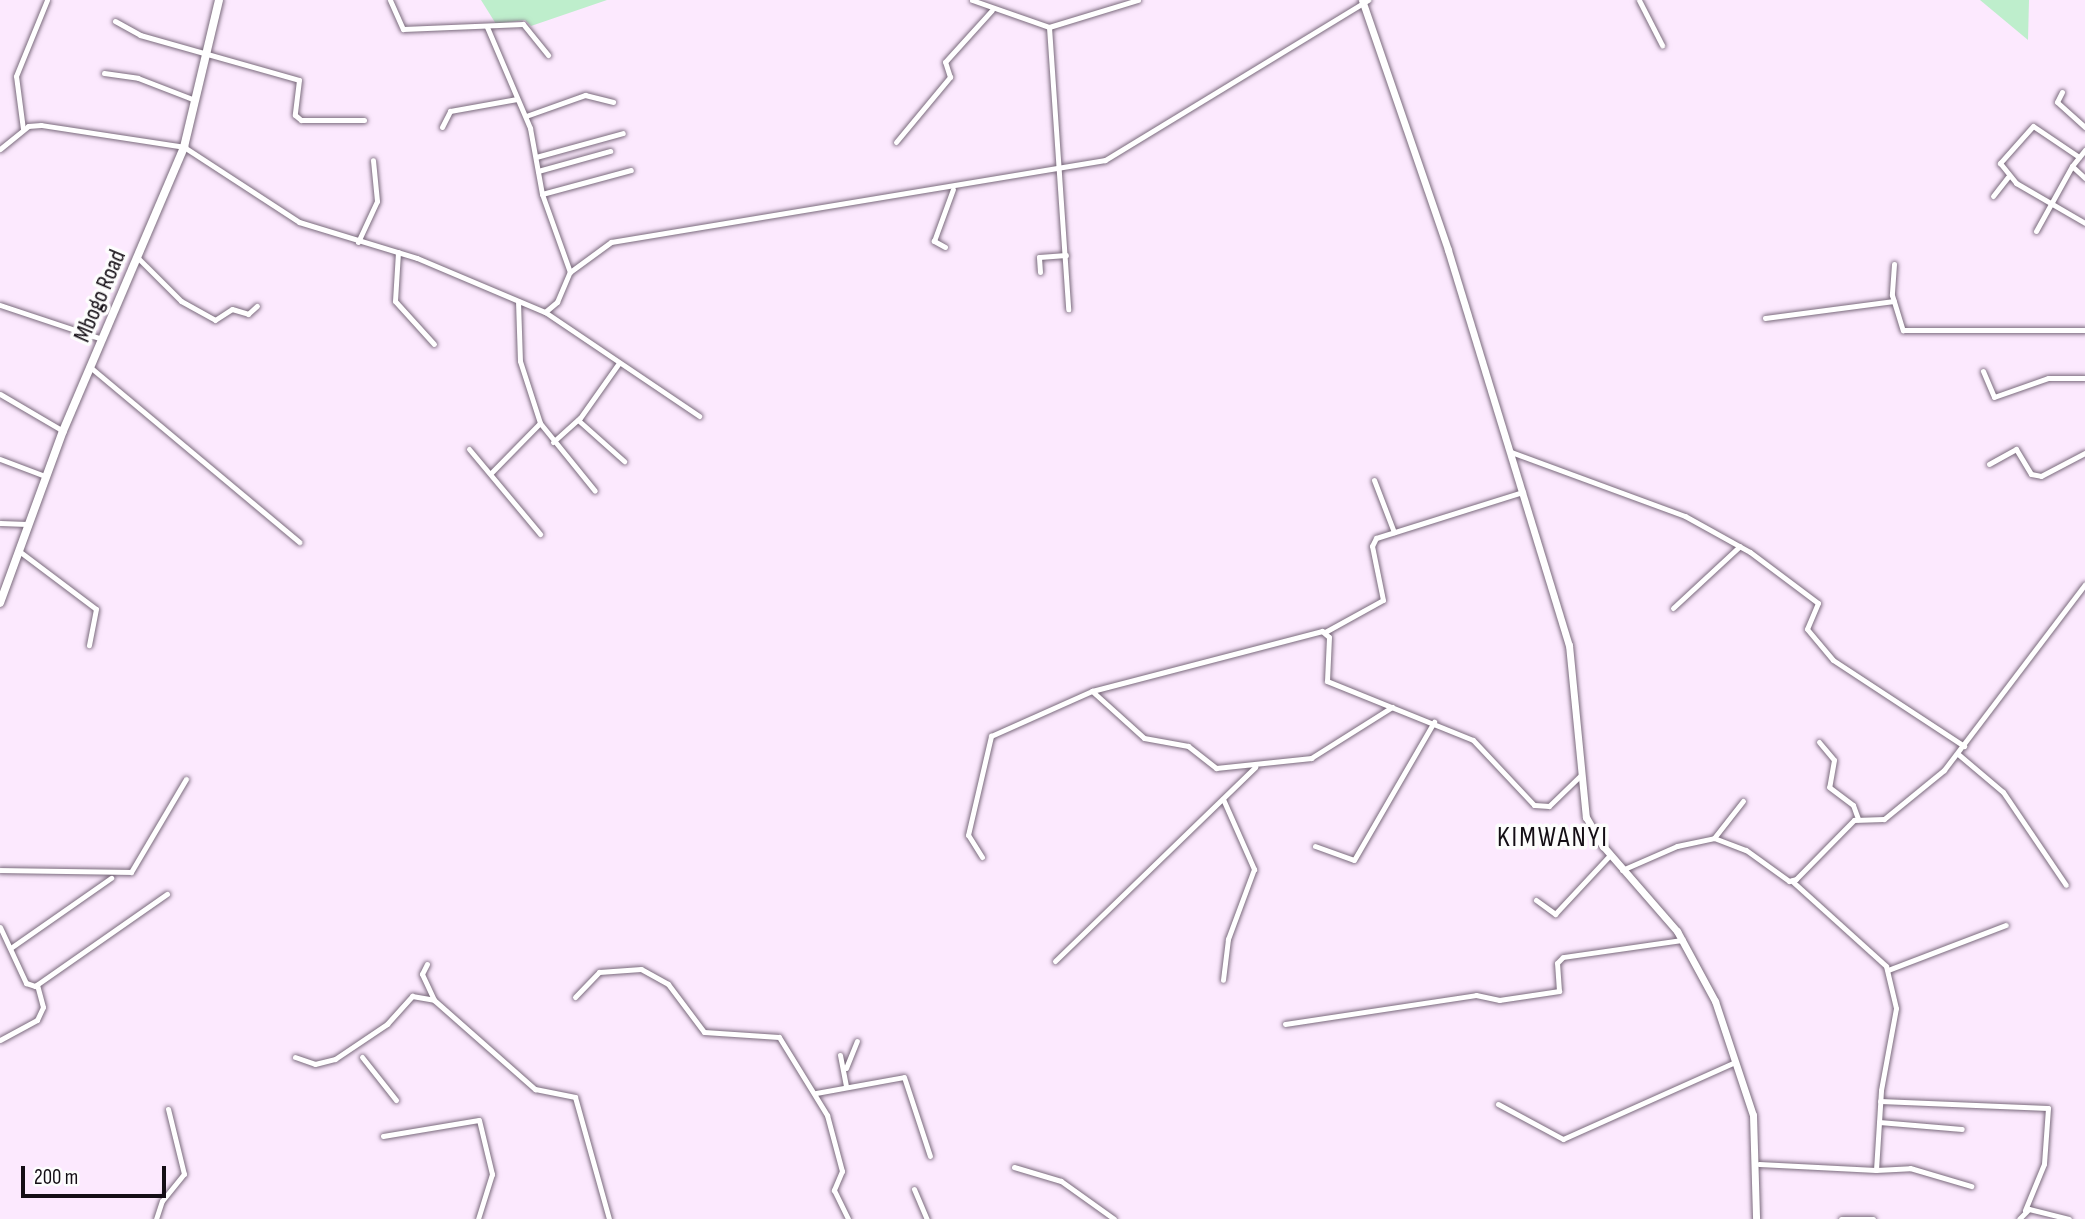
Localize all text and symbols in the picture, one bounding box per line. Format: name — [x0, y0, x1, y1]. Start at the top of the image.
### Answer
street label: Mbogo Road — [68, 246, 132, 346]
district label: KIMWANYI — [1498, 821, 1608, 855]
scale bar — [24, 1152, 170, 1196]
text: 200 m — [34, 1165, 78, 1190]

